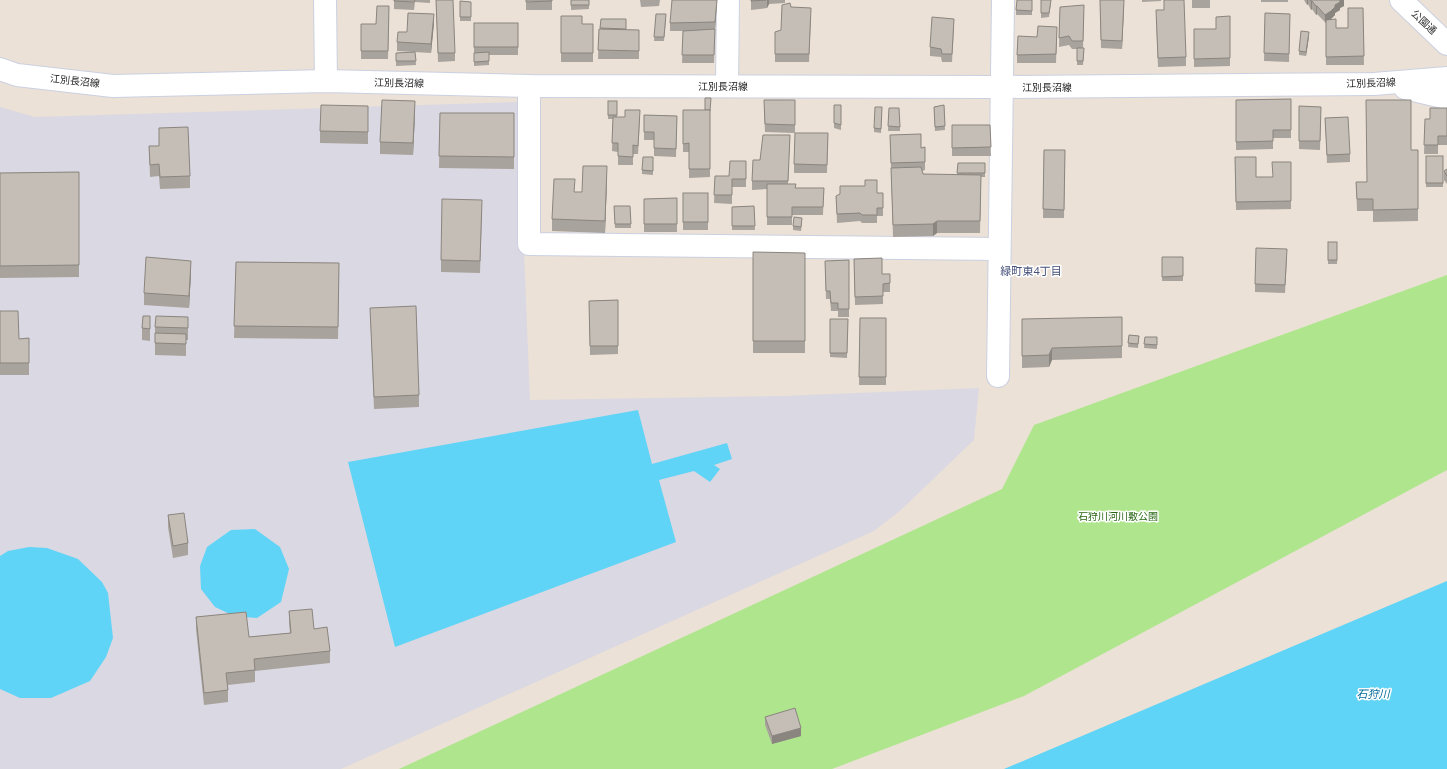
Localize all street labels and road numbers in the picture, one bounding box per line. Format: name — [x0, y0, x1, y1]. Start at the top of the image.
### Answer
street label: 公園通 — [1409, 7, 1439, 37]
street label: 江別長沼線 — [49, 72, 101, 90]
street label: 江別長沼線 — [374, 76, 424, 90]
street label: 江別長沼線 — [1346, 76, 1396, 90]
street label: 江別長沼線 — [698, 80, 748, 93]
street label: 江別長沼線 — [1022, 81, 1072, 94]

